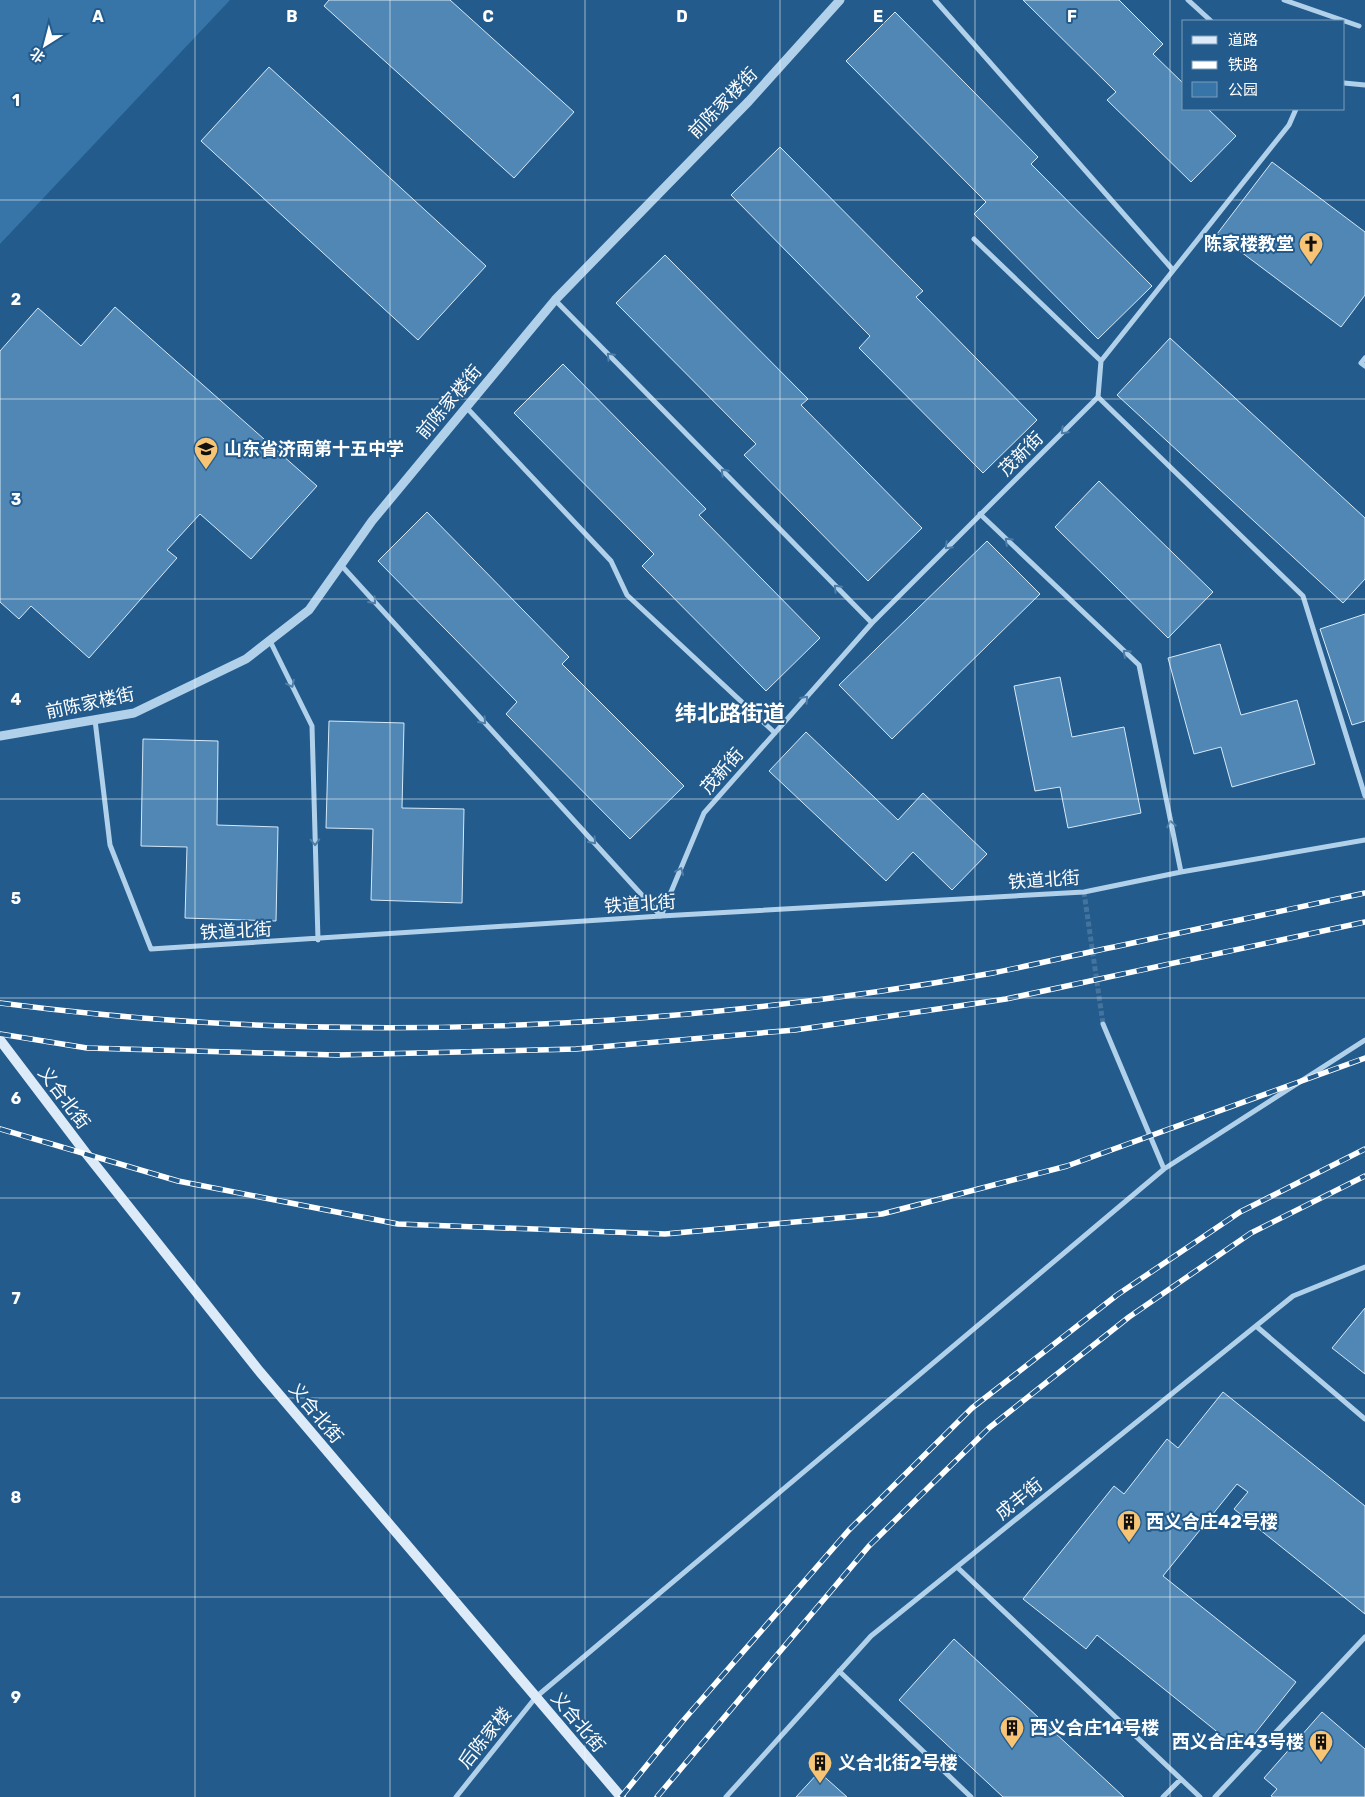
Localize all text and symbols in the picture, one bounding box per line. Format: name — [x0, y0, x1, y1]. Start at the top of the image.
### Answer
text: A — [92, 7, 104, 26]
text: B — [286, 7, 298, 26]
text: C — [482, 7, 494, 26]
text: D — [676, 7, 688, 26]
text: E — [873, 7, 883, 26]
text: F — [1067, 7, 1077, 26]
north arrow — [20, 20, 70, 70]
legend — [1182, 20, 1345, 110]
text: 道路 — [1228, 31, 1258, 49]
text: 北 — [27, 44, 48, 66]
text: 铁路 — [1228, 56, 1258, 74]
street label: 前陈家楼街 — [684, 63, 762, 143]
text: 公园 — [1228, 81, 1258, 99]
text: 1 — [12, 91, 20, 110]
church icon: 陈家楼教堂 — [1298, 231, 1324, 265]
place label: 陈家楼教堂 — [1204, 233, 1294, 255]
text: 2 — [11, 290, 21, 309]
one-way arrow — [607, 353, 616, 362]
street label: 前陈家楼街 — [412, 360, 486, 444]
one-way arrow — [1060, 425, 1069, 434]
street label: 茂新街 — [994, 427, 1048, 481]
school or university icon: 山东省济南第十五中学 — [193, 436, 219, 470]
place label: 山东省济南第十五中学 — [224, 438, 404, 460]
one-way arrow — [721, 469, 730, 478]
text: 3 — [11, 490, 21, 509]
one-way arrow — [1005, 538, 1014, 547]
one-way arrow — [945, 540, 954, 549]
one-way arrow — [834, 585, 843, 594]
one-way arrow — [368, 595, 377, 604]
one-way arrow — [1123, 650, 1132, 659]
one-way arrow — [285, 679, 296, 688]
street label: 前陈家楼街 — [44, 683, 136, 723]
text: 4 — [11, 690, 22, 709]
one-way arrow — [799, 695, 808, 704]
district label: 纬北路街道 — [675, 700, 785, 727]
one-way arrow — [477, 715, 486, 724]
street label: 茂新街 — [696, 743, 748, 799]
one-way arrow — [1166, 819, 1177, 828]
one-way arrow — [587, 835, 596, 844]
one-way arrow — [310, 838, 321, 846]
one-way arrow — [674, 867, 684, 876]
street label: 铁道北街 — [1007, 867, 1081, 893]
text: 5 — [11, 889, 21, 908]
street label: 铁道北街 — [603, 891, 677, 917]
street label: 铁道北街 — [199, 918, 273, 944]
street label: 义合北街 — [34, 1063, 94, 1133]
text: 6 — [11, 1089, 21, 1108]
text: 7 — [11, 1289, 21, 1308]
street label: 义合北街 — [284, 1378, 348, 1448]
street label: 成丰街 — [991, 1473, 1047, 1525]
text: 8 — [11, 1488, 22, 1507]
building icon: 西义合庄42号楼 — [1116, 1509, 1142, 1543]
place label: 西义合庄42号楼 — [1146, 1511, 1278, 1533]
street label: 义合北街 — [546, 1687, 610, 1757]
text: 9 — [11, 1688, 21, 1707]
street label: 后陈家楼 — [454, 1703, 516, 1773]
building icon: 西义合庄14号楼 — [999, 1715, 1025, 1749]
place label: 西义合庄14号楼 — [1030, 1717, 1159, 1739]
building icon: 西义合庄43号楼 — [1308, 1729, 1334, 1763]
place label: 西义合庄43号楼 — [1172, 1731, 1304, 1753]
building icon: 义合北街2号楼 — [807, 1750, 833, 1784]
place label: 义合北街2号楼 — [838, 1752, 958, 1774]

